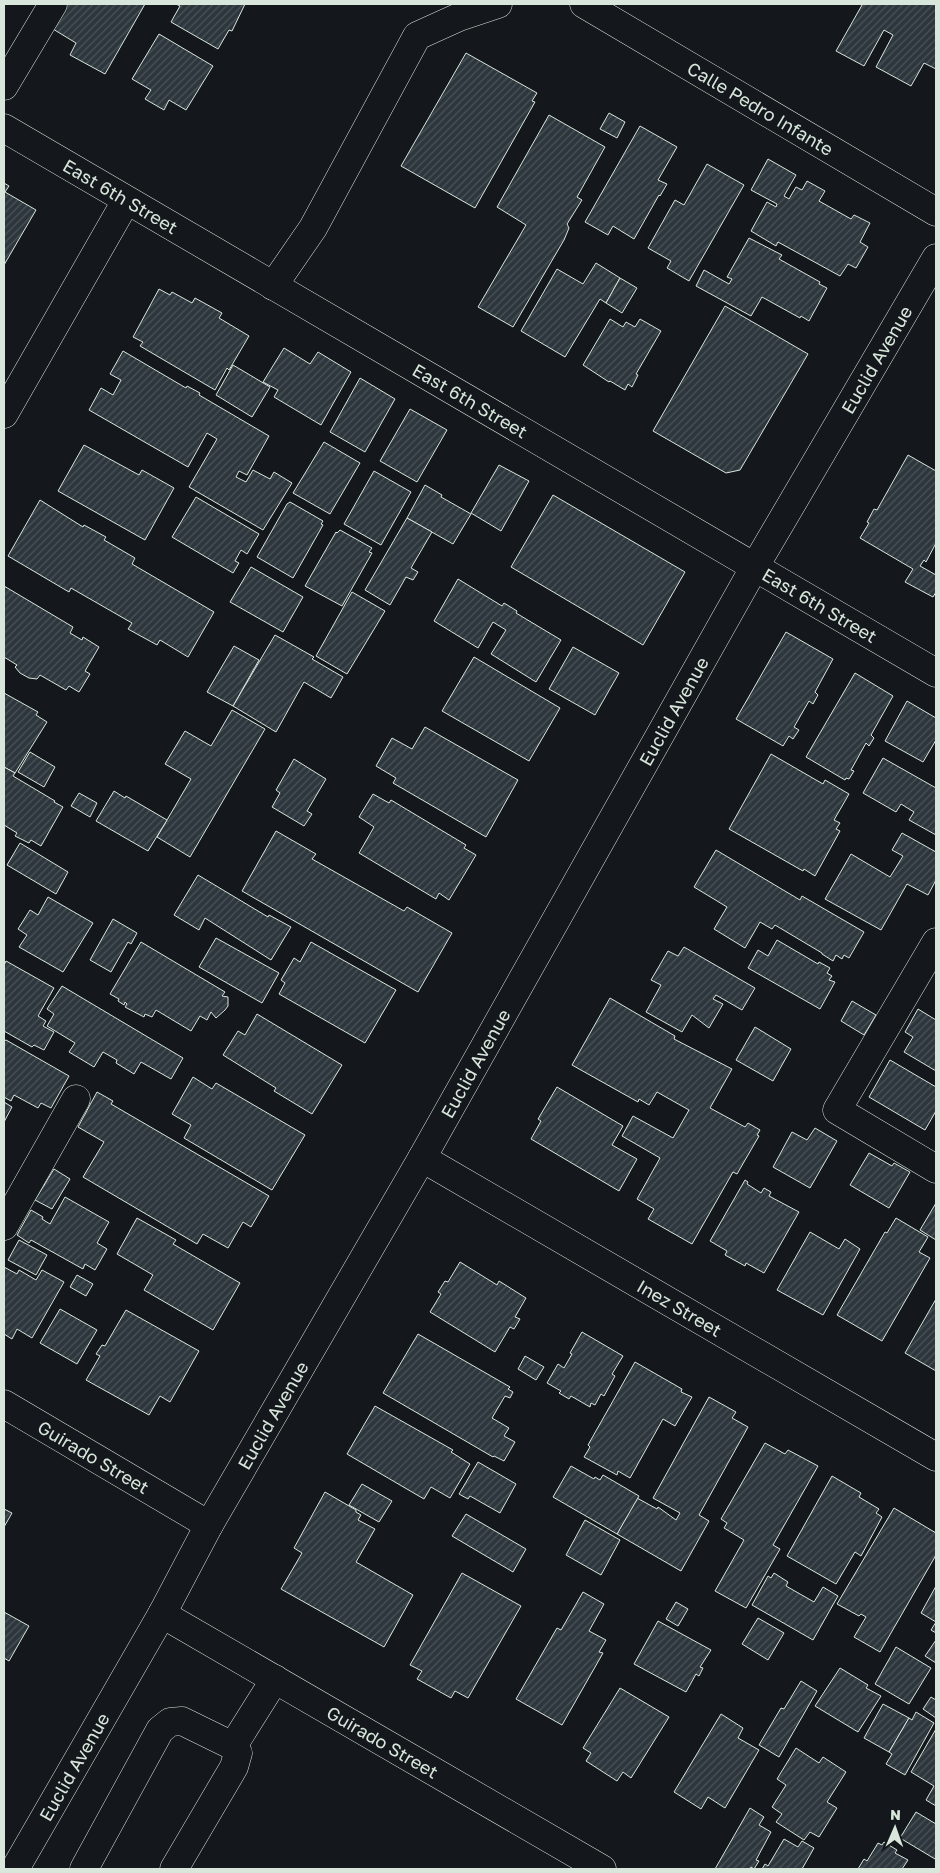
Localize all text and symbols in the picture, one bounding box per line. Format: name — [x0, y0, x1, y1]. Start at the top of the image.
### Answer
street label: Calle Pedro Infante — [684, 57, 837, 160]
street label: East 6th Street — [59, 154, 182, 238]
street label: Euclid Avenue — [836, 302, 917, 418]
street label: East 6th Street — [409, 358, 531, 443]
street label: East 6th Street — [758, 563, 881, 647]
street label: Euclid Avenue — [634, 653, 713, 770]
street label: Euclid Avenue — [436, 1005, 515, 1122]
street label: Inez Street — [633, 1275, 726, 1341]
street label: Euclid Avenue — [233, 1357, 313, 1473]
street label: Guirado Street — [34, 1416, 153, 1498]
street label: Guirado Street — [323, 1701, 442, 1783]
street label: Euclid Avenue — [34, 1709, 114, 1825]
north arrow — [870, 1803, 920, 1853]
text: N — [890, 1806, 901, 1823]

